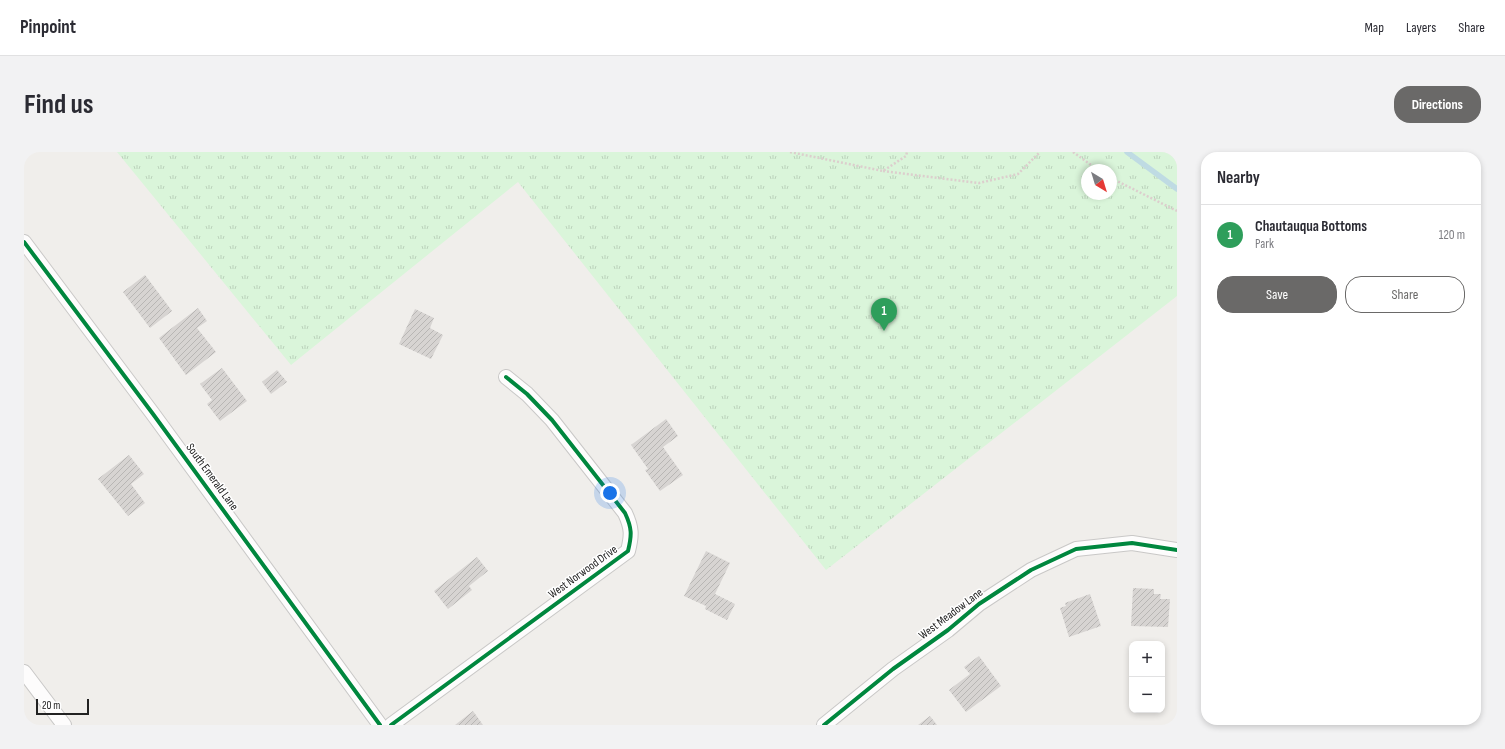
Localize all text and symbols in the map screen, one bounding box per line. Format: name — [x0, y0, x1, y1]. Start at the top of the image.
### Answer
text: Pinpoint — [20, 16, 76, 39]
text: Map — [1364, 19, 1384, 36]
text: Layers — [1406, 19, 1436, 36]
text: Share — [1458, 19, 1485, 36]
button: Directions — [1394, 86, 1481, 123]
text: Find us — [24, 88, 93, 121]
north arrow — [1081, 164, 1117, 200]
text: Nearby — [1217, 168, 1260, 188]
text: Chautauqua Bottoms — [1255, 217, 1367, 236]
text: 1 — [1227, 227, 1233, 243]
text: 120 m — [1439, 227, 1465, 243]
text: Park — [1255, 236, 1274, 252]
button: Save — [1217, 276, 1337, 313]
button: Share — [1345, 276, 1465, 313]
pin: 1 — [871, 298, 897, 331]
street label: South Emerald Lane — [183, 440, 241, 514]
your location — [600, 483, 620, 503]
street label: West Norwood Drive — [546, 542, 621, 602]
street label: West Meadow Lane — [916, 585, 986, 643]
map controls — [1129, 641, 1165, 713]
button: + — [1129, 641, 1165, 677]
button: − — [1129, 677, 1165, 713]
scale bar — [36, 697, 89, 716]
text: 20 m — [42, 699, 60, 712]

